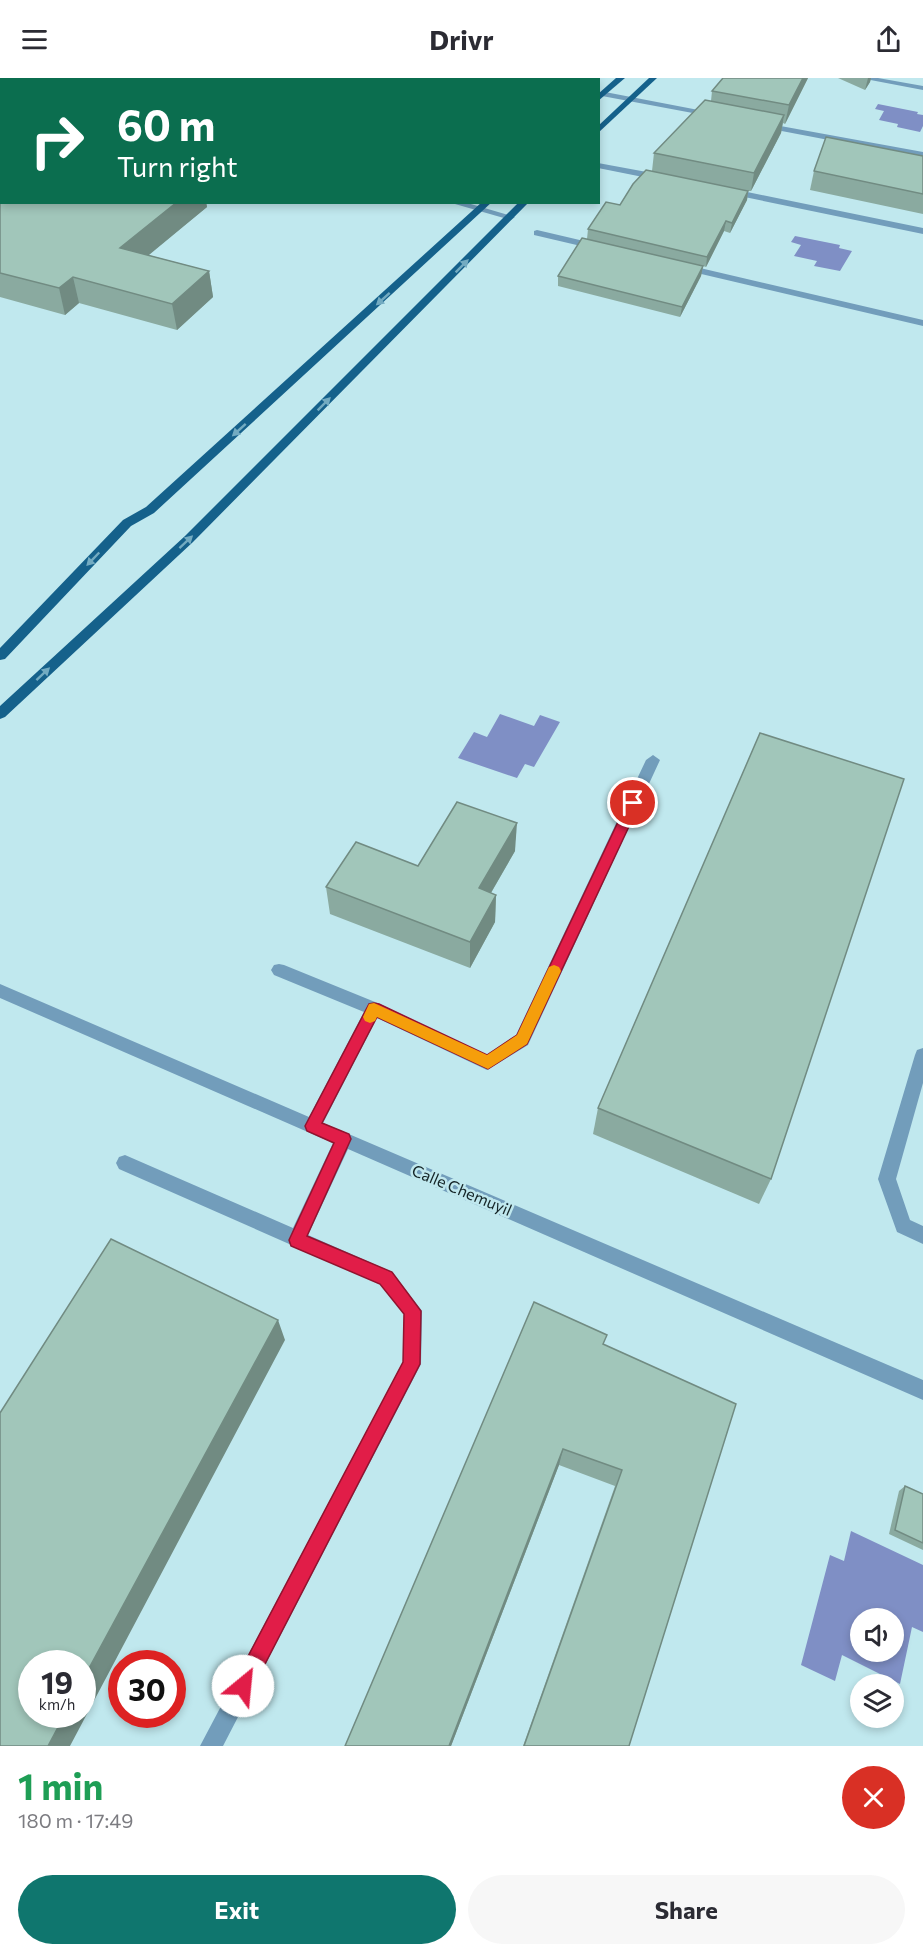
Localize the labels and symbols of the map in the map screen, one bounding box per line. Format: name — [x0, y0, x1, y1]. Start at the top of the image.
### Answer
one-way arrow — [454, 259, 469, 273]
one-way arrow — [376, 291, 390, 305]
one-way arrow — [316, 397, 330, 411]
one-way arrow — [231, 423, 246, 437]
one-way arrow — [178, 536, 193, 549]
one-way arrow — [87, 551, 101, 565]
one-way arrow — [35, 668, 50, 681]
pin — [607, 777, 658, 828]
street label: Calle Chemuyil — [409, 1160, 515, 1219]
speed limit sign: 30 — [108, 1650, 186, 1728]
position arrow — [211, 1654, 275, 1718]

